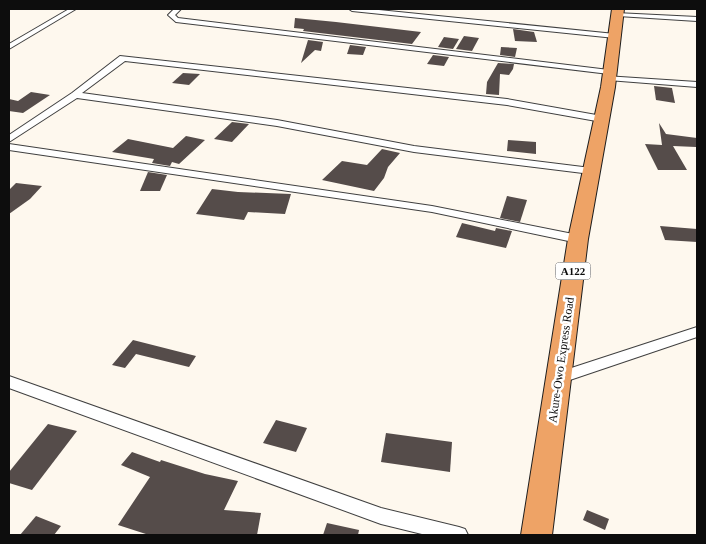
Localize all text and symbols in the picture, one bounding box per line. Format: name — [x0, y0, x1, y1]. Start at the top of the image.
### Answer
road number: A122 — [556, 262, 590, 280]
street label: Akure-Owo Express Road — [545, 296, 577, 424]

